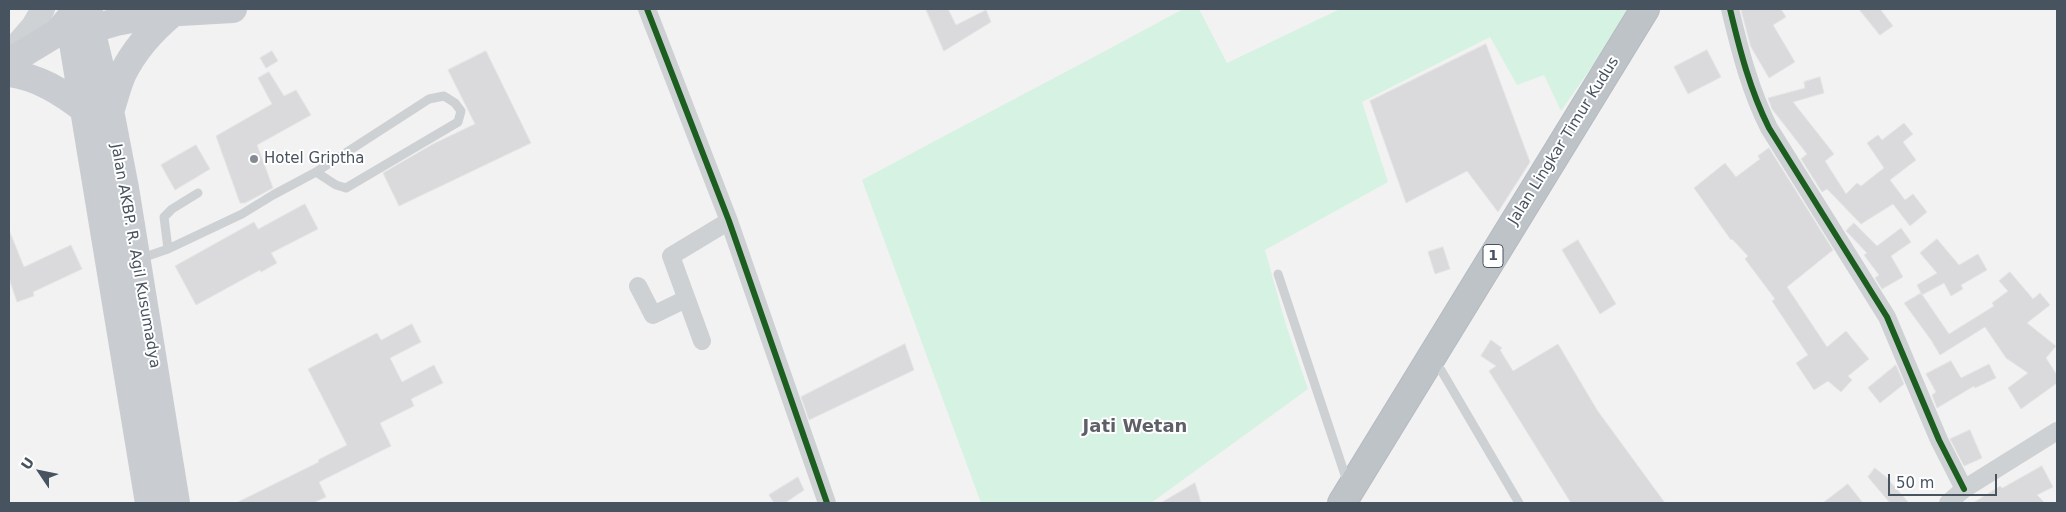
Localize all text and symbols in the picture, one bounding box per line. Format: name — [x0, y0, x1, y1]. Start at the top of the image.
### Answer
street label: Jalan Lingkar Timur Kudus — [1505, 54, 1623, 228]
street label: Jalan AKBP. R. Agil Kusumadya — [106, 142, 164, 370]
place label: Hotel Griptha — [264, 150, 365, 168]
marker: Hotel Griptha — [248, 153, 260, 165]
road number: 1 — [1483, 245, 1503, 268]
district label: Jati Wetan — [1083, 416, 1187, 438]
north arrow — [15, 447, 65, 497]
text: U — [18, 454, 37, 473]
scale bar — [1891, 464, 2000, 496]
text: 50 m — [1896, 474, 1934, 492]

